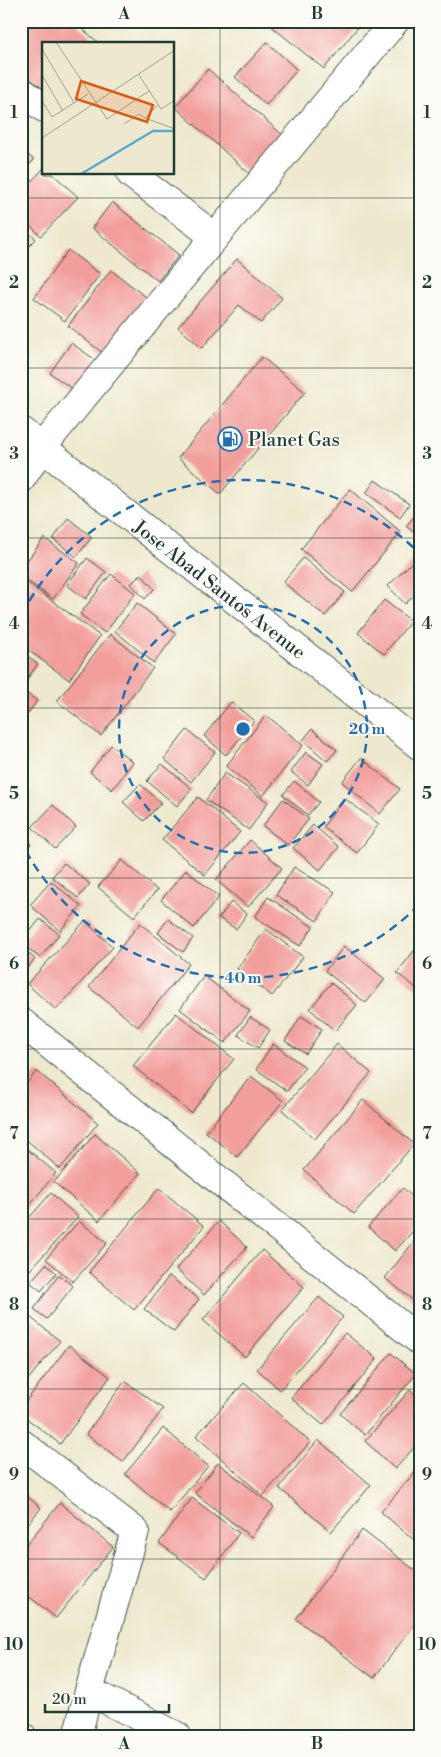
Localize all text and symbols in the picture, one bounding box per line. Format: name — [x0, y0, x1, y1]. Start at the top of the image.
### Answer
text: A — [117, 4, 130, 24]
text: B — [311, 4, 323, 24]
inset map — [42, 42, 175, 175]
text: 1 — [10, 103, 18, 123]
text: 1 — [423, 103, 431, 123]
text: 2 — [9, 273, 19, 293]
text: 2 — [422, 273, 432, 293]
fuel station icon: Planet Gas — [217, 426, 243, 452]
place label: Planet Gas — [248, 428, 340, 452]
text: 3 — [9, 444, 19, 464]
text: 3 — [422, 444, 432, 464]
street label: Jose Abad Santos Avenue — [128, 514, 310, 665]
text: 4 — [9, 614, 20, 634]
text: 4 — [422, 614, 433, 634]
centre of rings — [234, 720, 252, 738]
text: 20 m — [349, 720, 386, 739]
text: 5 — [9, 784, 19, 804]
text: 5 — [422, 784, 432, 804]
text: 6 — [9, 954, 19, 974]
text: 6 — [422, 954, 432, 974]
text: 40 m — [224, 969, 262, 988]
text: 7 — [9, 1124, 19, 1144]
text: 7 — [422, 1124, 432, 1144]
text: 8 — [9, 1295, 19, 1315]
text: 8 — [422, 1295, 432, 1315]
text: 9 — [9, 1465, 19, 1485]
text: 9 — [422, 1465, 432, 1485]
text: 10 — [5, 1635, 23, 1655]
text: 10 — [418, 1635, 436, 1655]
scale bar — [45, 1682, 169, 1714]
text: 20 m — [52, 1690, 87, 1709]
text: A — [117, 1734, 130, 1754]
text: B — [311, 1734, 323, 1754]

